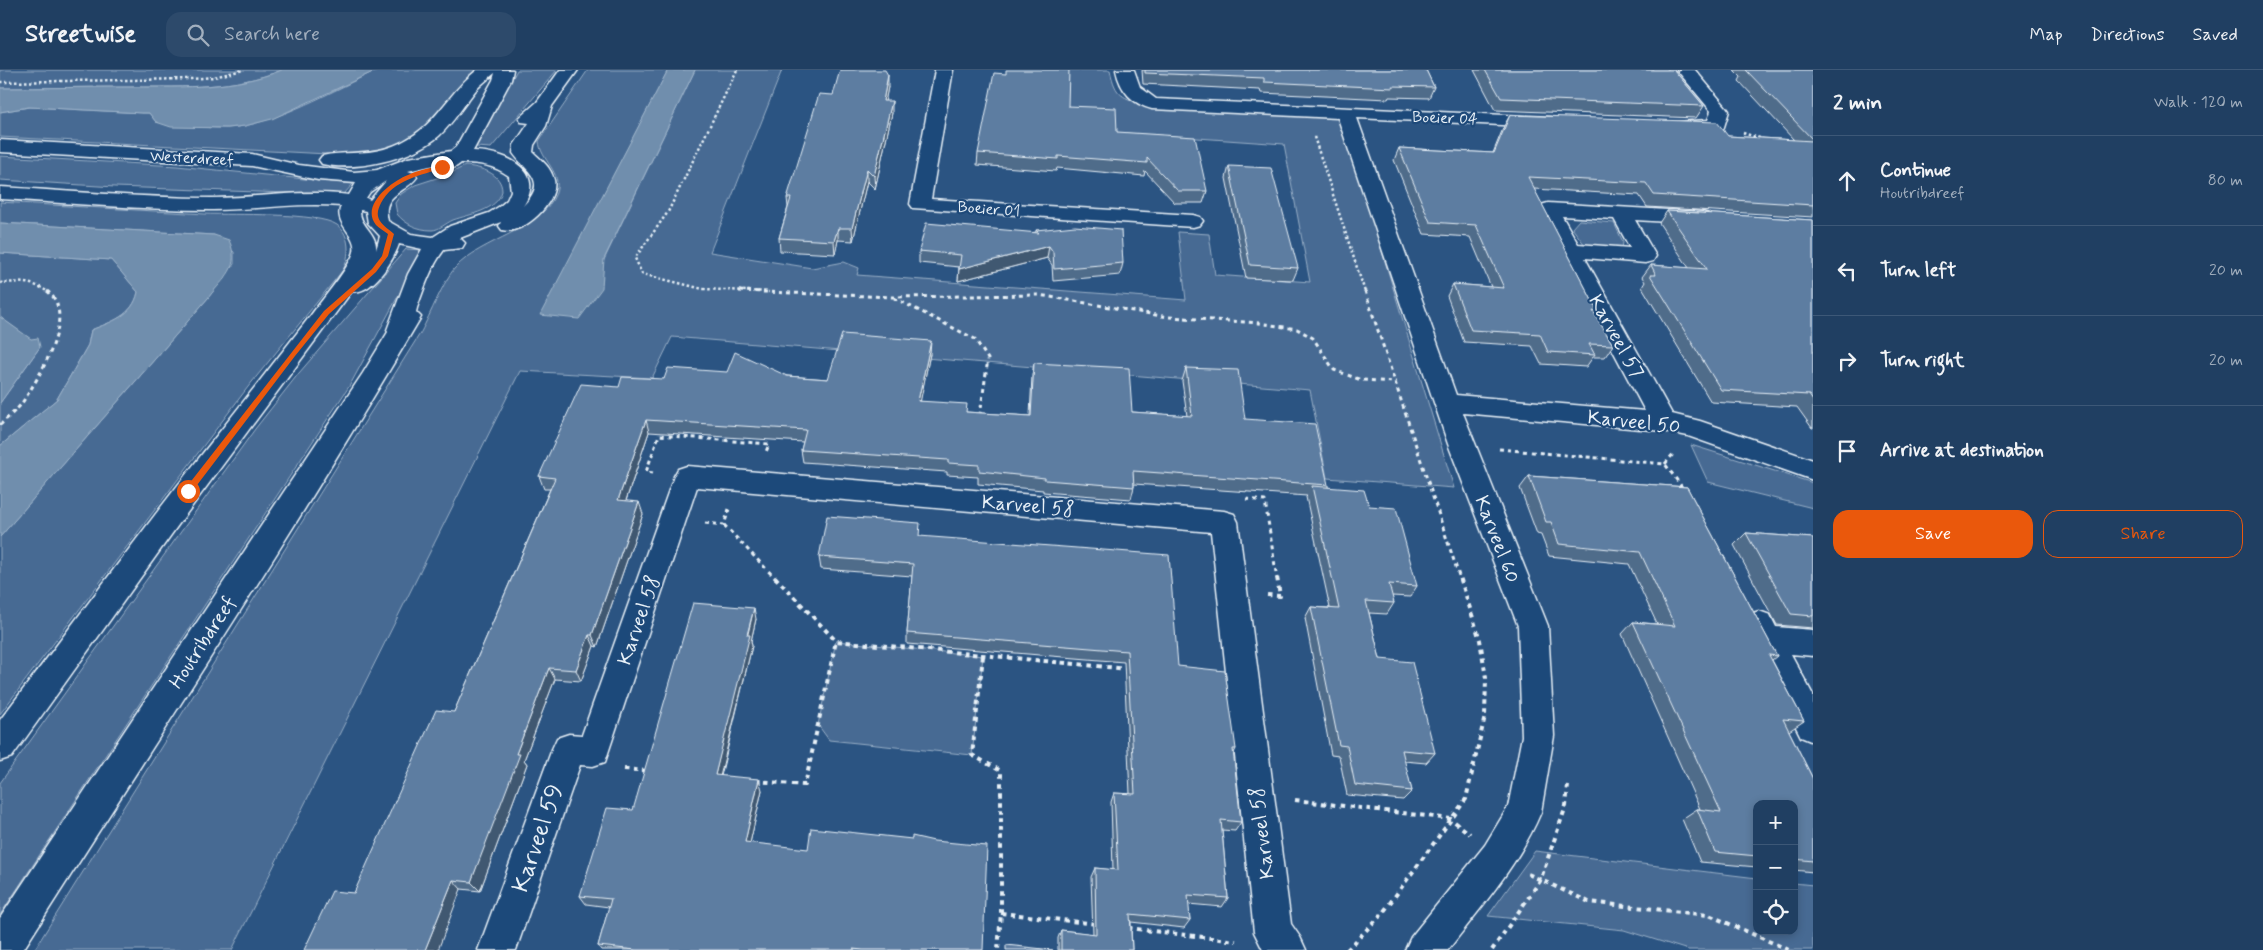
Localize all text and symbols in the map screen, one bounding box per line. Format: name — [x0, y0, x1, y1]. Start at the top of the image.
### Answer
search box — [166, 12, 516, 57]
text: Streetwise — [25, 19, 136, 50]
icon: search — [184, 21, 212, 49]
text: Search here — [224, 22, 320, 47]
text: Map — [2030, 23, 2063, 47]
text: Directions — [2091, 23, 2165, 47]
text: Saved — [2193, 23, 2238, 47]
text: 2 min — [1833, 89, 1882, 117]
text: Walk · 120 m — [2154, 92, 2243, 113]
street label: Boeier 04 — [1412, 107, 1478, 130]
street label: Westerdreef — [149, 146, 235, 171]
route end — [431, 156, 454, 179]
text: Continue — [1880, 158, 1951, 183]
icon: ahead — [1833, 167, 1861, 195]
text: 80 m — [2208, 170, 2243, 191]
text: Houtribdreef — [1880, 183, 1964, 204]
street label: Boeier 01 — [957, 197, 1021, 222]
icon: left — [1833, 257, 1861, 285]
text: Turn left — [1880, 258, 1956, 283]
text: 20 m — [2209, 260, 2243, 281]
street label: Karveel 57 — [1582, 290, 1650, 383]
icon: right — [1833, 347, 1861, 375]
text: Turn right — [1880, 348, 1964, 373]
text: 20 m — [2209, 350, 2243, 371]
street label: Karveel 50 — [1586, 404, 1682, 441]
icon: arrive — [1833, 437, 1861, 465]
text: Arrive at destination — [1880, 438, 2044, 463]
route start — [177, 480, 200, 503]
street label: Karveel 58 — [980, 489, 1075, 524]
street label: Karveel 60 — [1468, 492, 1526, 587]
button: Save — [1833, 510, 2033, 558]
button: Share — [2043, 510, 2243, 558]
street label: Karveel 58 — [612, 572, 667, 669]
street label: Houtribdreef — [163, 591, 243, 694]
street label: Karveel 59 — [505, 780, 571, 897]
street label: Karveel 58 — [1243, 785, 1282, 881]
map controls — [1753, 800, 1798, 935]
button: + — [1753, 800, 1798, 845]
button: − — [1753, 845, 1798, 890]
button: locate — [1753, 890, 1798, 935]

